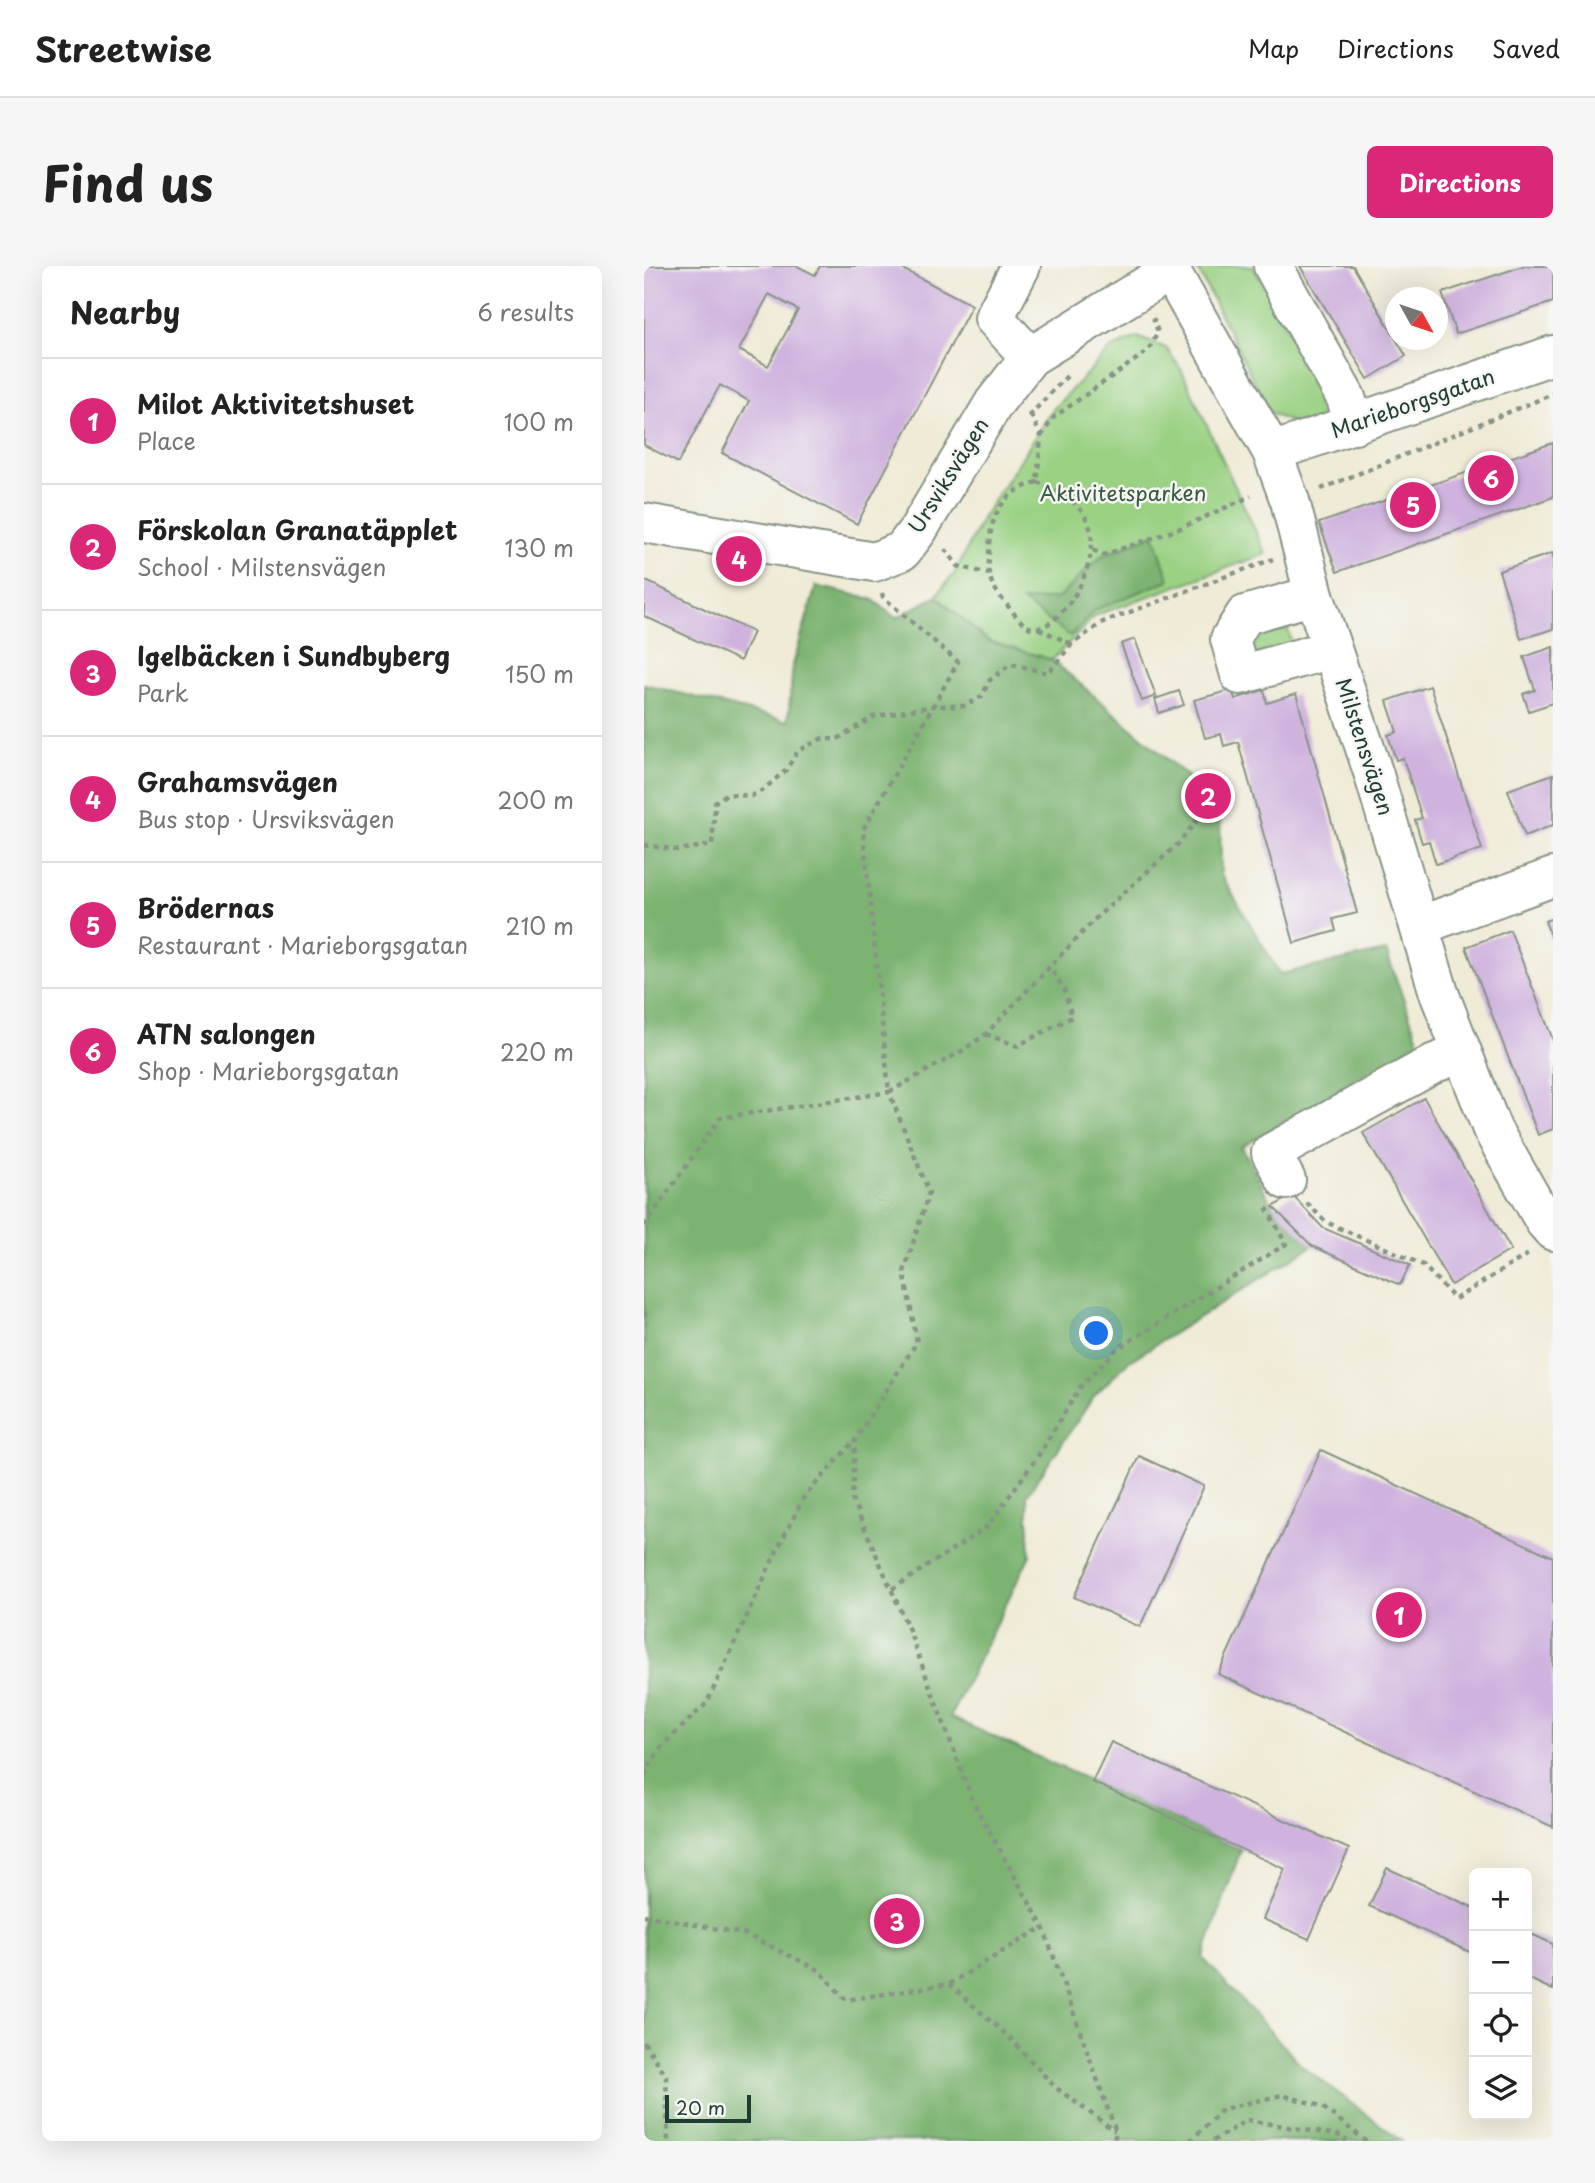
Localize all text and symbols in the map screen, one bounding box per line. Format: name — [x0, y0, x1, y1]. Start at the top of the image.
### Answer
text: Streetwise — [35, 23, 212, 73]
text: Map — [1248, 30, 1299, 66]
text: Directions — [1337, 30, 1454, 66]
text: Saved — [1492, 30, 1560, 66]
text: Find us — [42, 145, 213, 219]
button: Directions — [1367, 146, 1553, 218]
north arrow — [1385, 287, 1448, 350]
text: Nearby — [70, 289, 180, 334]
text: 6 results — [478, 294, 574, 329]
street label: Marieborgsgatan — [1326, 359, 1499, 445]
text: Milot Aktivitetshuset — [137, 384, 415, 423]
text: 1 — [88, 404, 99, 439]
text: 100 m — [504, 404, 574, 439]
street label: Ursviksvägen — [899, 411, 996, 539]
text: Place — [137, 423, 196, 458]
pin: 6 — [1468, 452, 1514, 504]
park label: Aktivitetsparken — [1040, 476, 1206, 508]
pin: 5 — [1390, 479, 1436, 531]
text: Förskolan Granatäpplet — [137, 510, 457, 549]
text: 2 — [85, 530, 101, 565]
text: 130 m — [504, 530, 574, 565]
pin: 4 — [716, 533, 762, 585]
text: School · Milstensvägen — [137, 549, 386, 584]
text: Igelbäcken i Sundbyberg — [137, 636, 450, 675]
text: 3 — [85, 656, 101, 691]
text: 150 m — [505, 656, 574, 691]
street label: Milstensvägen — [1329, 674, 1403, 819]
text: Park — [137, 675, 188, 710]
text: Grahamsvägen — [137, 762, 338, 801]
pin: 2 — [1185, 770, 1231, 822]
text: 4 — [85, 782, 101, 817]
text: 200 m — [497, 782, 574, 817]
text: Bus stop · Ursviksvägen — [137, 801, 395, 836]
text: Brödernas — [137, 888, 274, 927]
text: 5 — [86, 908, 100, 943]
text: 210 m — [506, 908, 574, 943]
text: Restaurant · Marieborgsgatan — [137, 927, 468, 962]
text: ATN salongen — [137, 1014, 316, 1053]
text: 6 — [85, 1034, 101, 1069]
text: 220 m — [500, 1034, 574, 1069]
text: Shop · Marieborgsgatan — [137, 1053, 399, 1088]
your location — [1079, 1316, 1113, 1350]
pin: 1 — [1376, 1589, 1422, 1641]
map controls — [1469, 1868, 1532, 2120]
button: + — [1469, 1868, 1532, 1931]
pin: 3 — [874, 1895, 920, 1947]
button: − — [1469, 1931, 1532, 1994]
button: locate — [1469, 1994, 1532, 2057]
button: layers — [1469, 2057, 1532, 2120]
scale bar — [665, 2092, 751, 2124]
text: 20 m — [676, 2093, 725, 2121]

